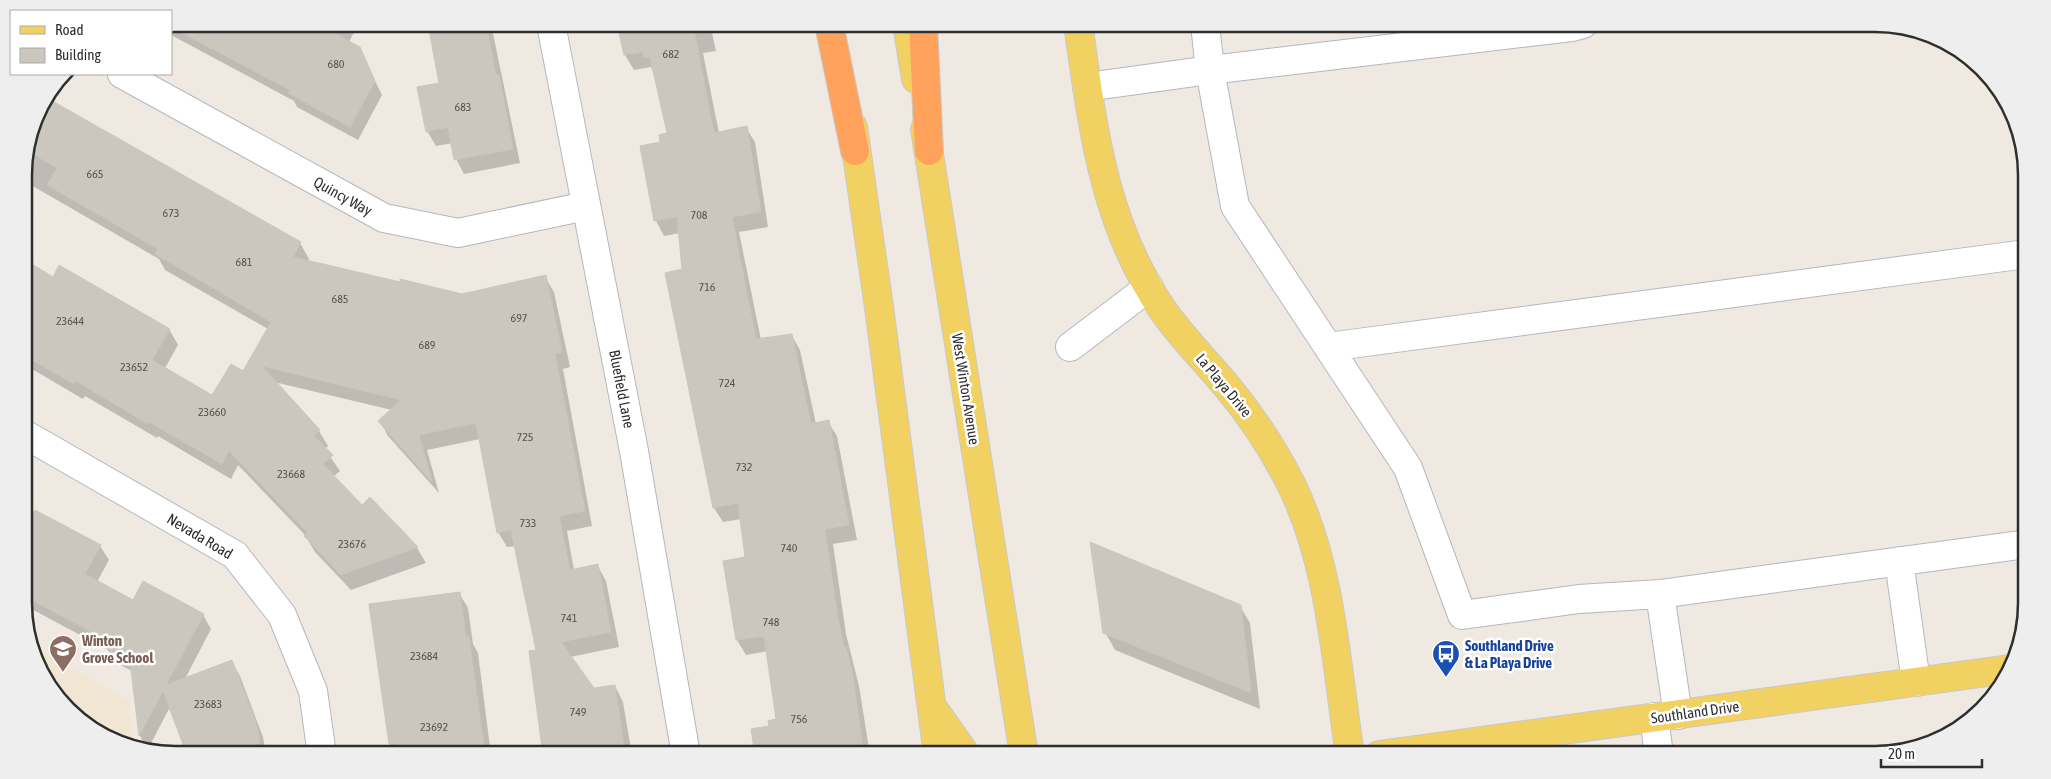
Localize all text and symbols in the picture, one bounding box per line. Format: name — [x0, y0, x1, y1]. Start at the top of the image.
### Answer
legend — [10, 10, 172, 75]
text: Road — [55, 21, 84, 38]
text: Building — [55, 46, 101, 63]
house number: 682 — [663, 47, 679, 61]
house number: 680 — [328, 57, 345, 71]
house number: 683 — [455, 100, 471, 114]
house number: 665 — [87, 167, 103, 181]
street label: Quincy Way — [311, 173, 375, 219]
house number: 673 — [163, 206, 179, 220]
house number: 708 — [691, 208, 708, 222]
house number: 681 — [236, 255, 253, 269]
house number: 716 — [699, 280, 716, 294]
house number: 685 — [332, 292, 348, 306]
house number: 697 — [511, 311, 528, 325]
house number: 23644 — [56, 314, 84, 328]
street label: West Winton Avenue — [949, 332, 983, 446]
house number: 689 — [419, 338, 436, 352]
street label: Bluefield Lane — [606, 348, 638, 430]
street label: La Playa Drive — [1193, 350, 1255, 420]
house number: 23652 — [120, 360, 148, 374]
house number: 724 — [719, 376, 736, 390]
house number: 23660 — [198, 405, 226, 419]
house number: 725 — [517, 430, 533, 444]
house number: 732 — [736, 460, 752, 474]
house number: 23668 — [277, 467, 305, 481]
street label: Nevada Road — [164, 510, 236, 562]
house number: 733 — [520, 516, 536, 530]
house number: 23676 — [338, 537, 366, 551]
house number: 740 — [781, 541, 798, 555]
house number: 741 — [561, 611, 578, 625]
house number: 748 — [763, 615, 780, 629]
place label: Winton Grove School — [81, 632, 154, 666]
school or university icon: Winton Grove School — [48, 634, 78, 673]
place label: Southland Drive & La Playa Drive — [1465, 637, 1554, 671]
bus stop icon: Southland Drive & La Playa Drive — [1431, 639, 1461, 678]
house number: 23684 — [410, 649, 438, 663]
house number: 23683 — [194, 697, 222, 711]
street label: Southland Drive — [1650, 697, 1740, 727]
house number: 749 — [570, 705, 587, 719]
house number: 756 — [791, 712, 808, 726]
house number: 23692 — [420, 720, 448, 734]
scale bar — [1881, 736, 1982, 768]
text: 20 m — [1888, 745, 1915, 762]

